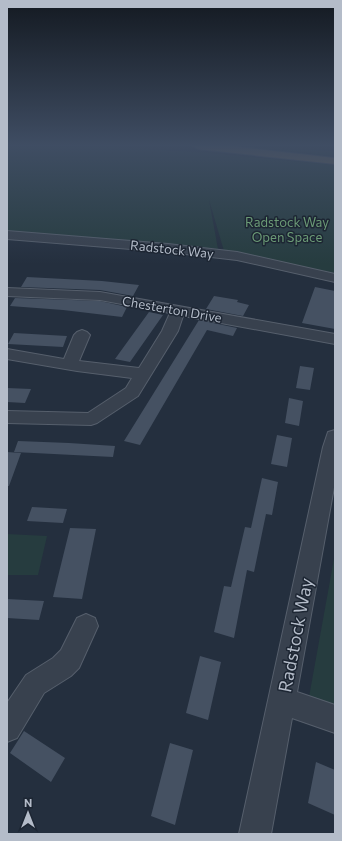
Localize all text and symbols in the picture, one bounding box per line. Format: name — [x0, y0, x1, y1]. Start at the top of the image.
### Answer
park label: Radstock Way Open Space — [245, 214, 329, 245]
street label: Radstock Way — [130, 237, 215, 261]
street label: Chesterton Drive — [121, 292, 223, 326]
street label: Radstock Way — [273, 576, 317, 694]
north arrow — [8, 793, 48, 833]
text: N — [24, 796, 32, 809]

